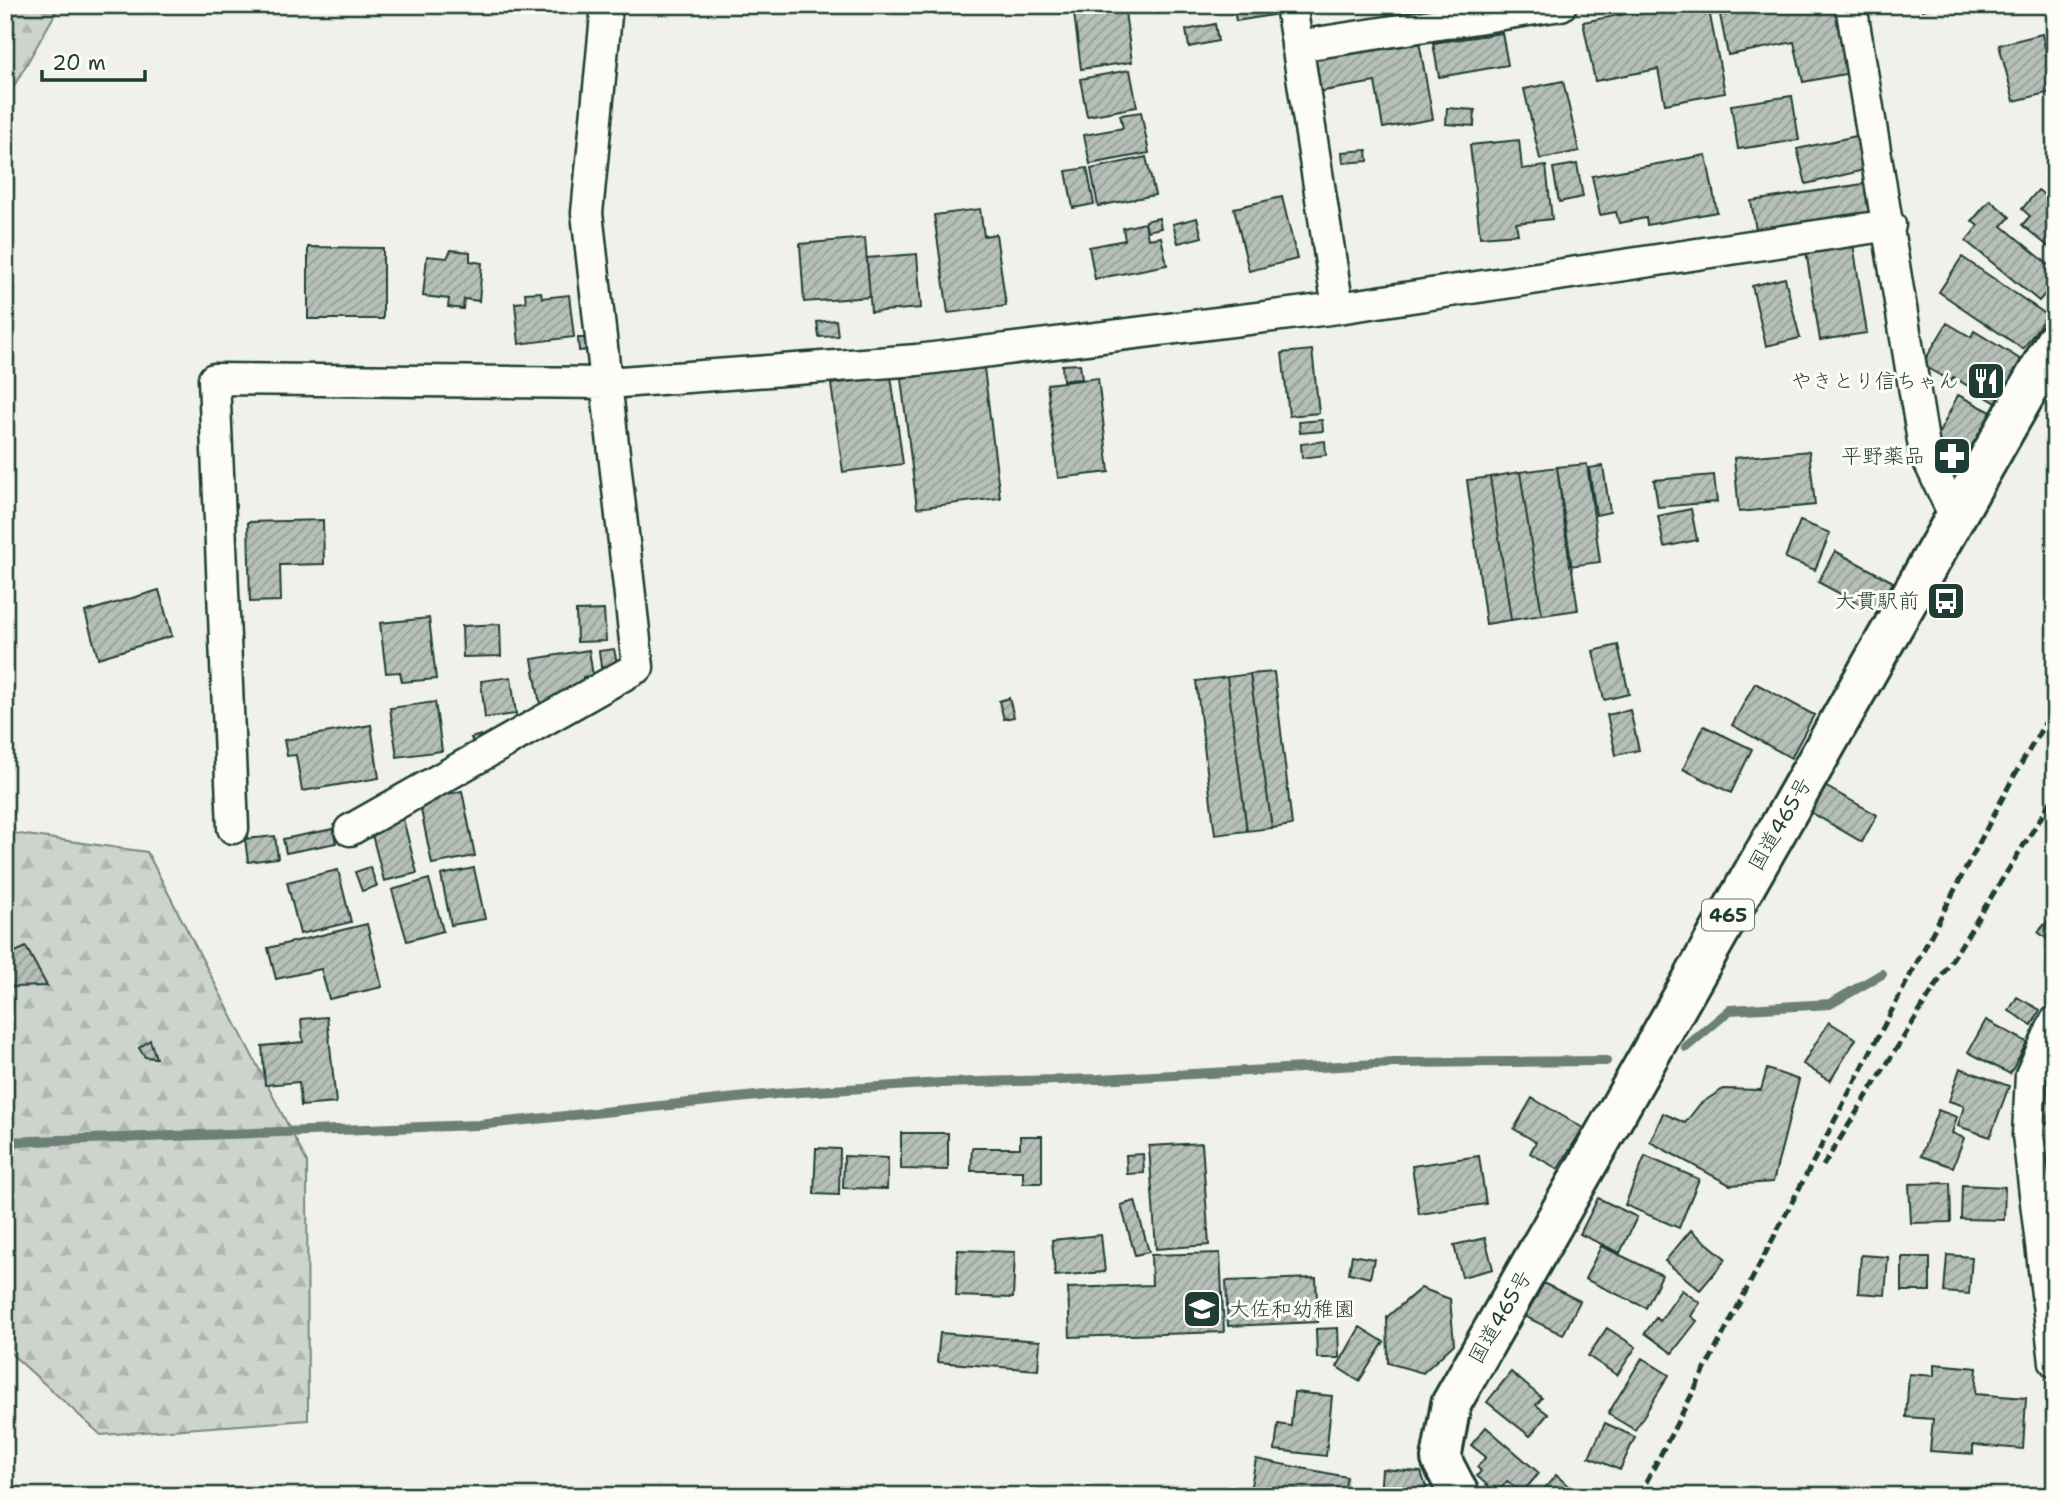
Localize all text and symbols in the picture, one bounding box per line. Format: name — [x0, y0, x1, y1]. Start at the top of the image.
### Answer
scale bar — [42, 38, 145, 82]
text: 20 m — [52, 49, 106, 77]
restaurant icon: やきとり信ちゃん — [1965, 360, 2007, 402]
place label: やきとり信ちゃん — [1791, 367, 1959, 395]
pharmacy icon: 平野薬品 — [1931, 435, 1973, 477]
place label: 平野薬品 — [1841, 442, 1925, 470]
bus stop icon: 大貫駅前 — [1925, 580, 1967, 622]
place label: 大貫駅前 — [1835, 587, 1919, 615]
street label: 国道465号 — [1742, 772, 1818, 876]
road number: 465 — [1702, 900, 1754, 931]
street label: 国道465号 — [1462, 1265, 1538, 1369]
school or university icon: 大佐和幼稚園 — [1181, 1288, 1223, 1330]
place label: 大佐和幼稚園 — [1229, 1295, 1355, 1323]

